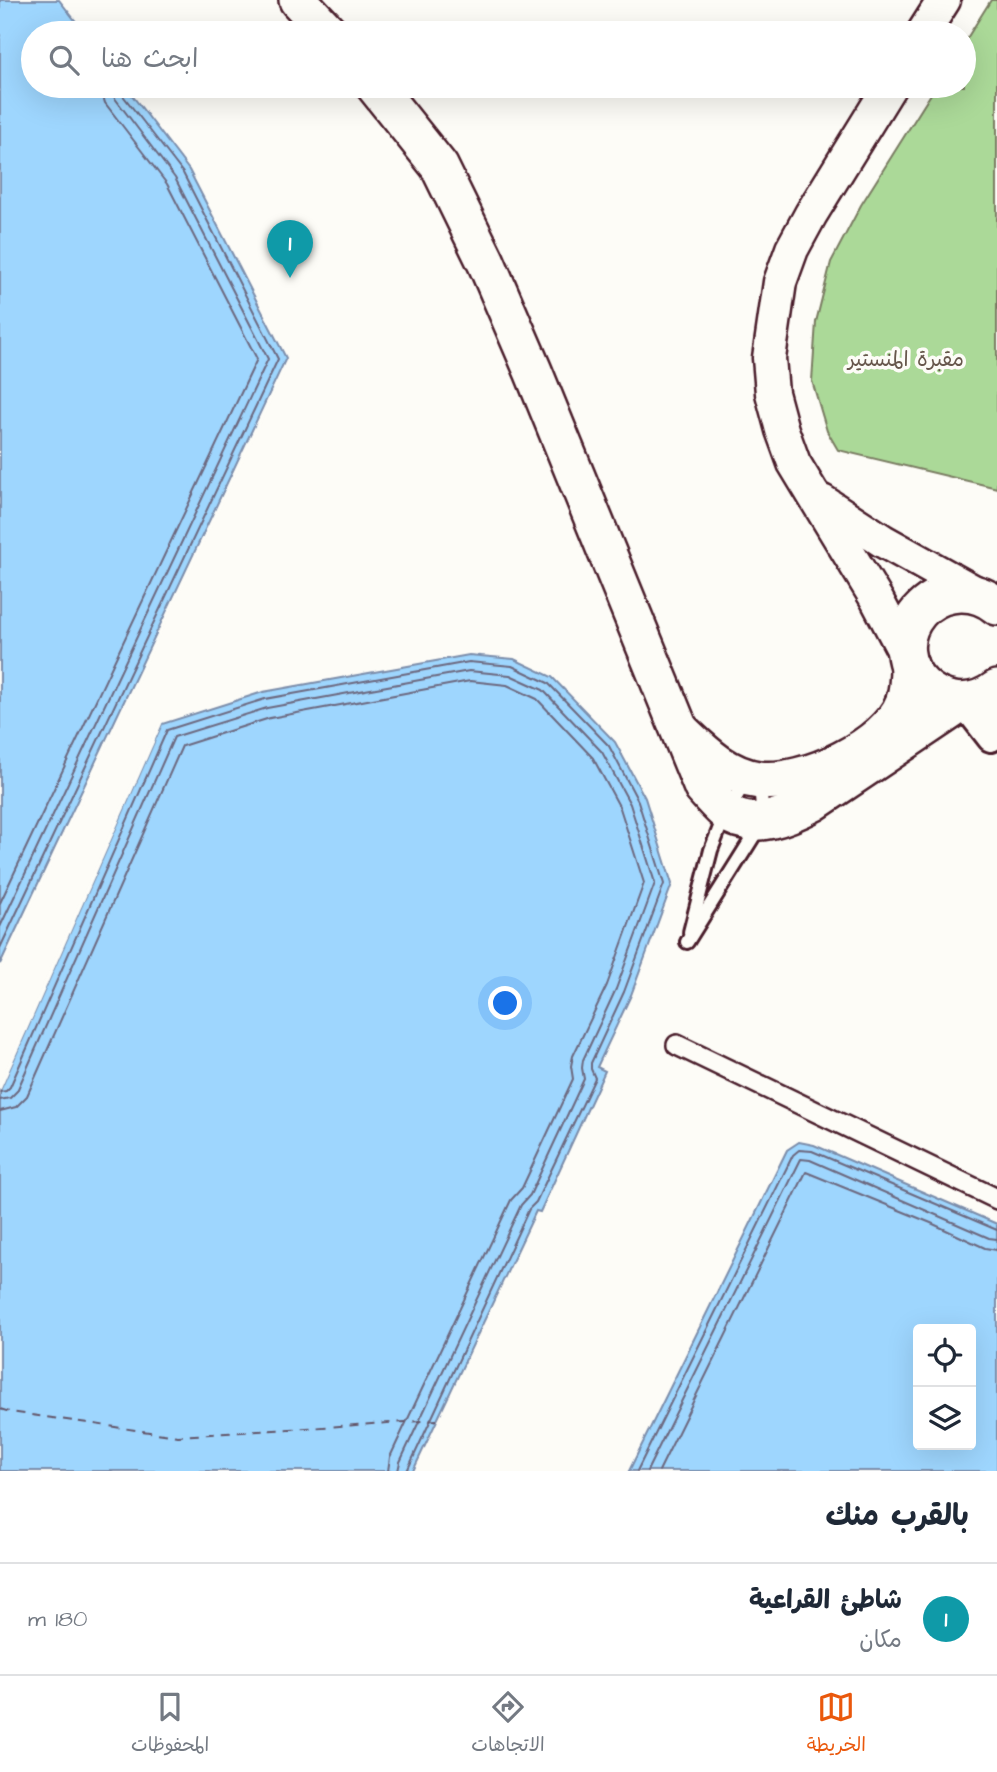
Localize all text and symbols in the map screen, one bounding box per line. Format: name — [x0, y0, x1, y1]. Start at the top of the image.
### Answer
search box — [21, 21, 976, 98]
icon: search — [45, 41, 83, 79]
text: ابحث هنا — [101, 41, 198, 77]
pin: 1 — [267, 220, 313, 278]
park label: مقبرة المنستير — [846, 345, 964, 374]
your location — [488, 986, 522, 1020]
map controls — [913, 1324, 976, 1450]
button: locate — [913, 1324, 976, 1387]
button: layers — [913, 1387, 976, 1450]
text: بالقرب منك — [825, 1495, 969, 1537]
text: شاطئ القراعية — [749, 1582, 902, 1618]
text: 180 m — [28, 1603, 88, 1635]
text: 1 — [945, 1603, 947, 1635]
text: مكان — [859, 1624, 902, 1656]
tab: المحفوظات — [131, 1688, 209, 1761]
tab: الاتجاهات — [471, 1688, 545, 1761]
tab: الخريطة — [807, 1688, 866, 1761]

